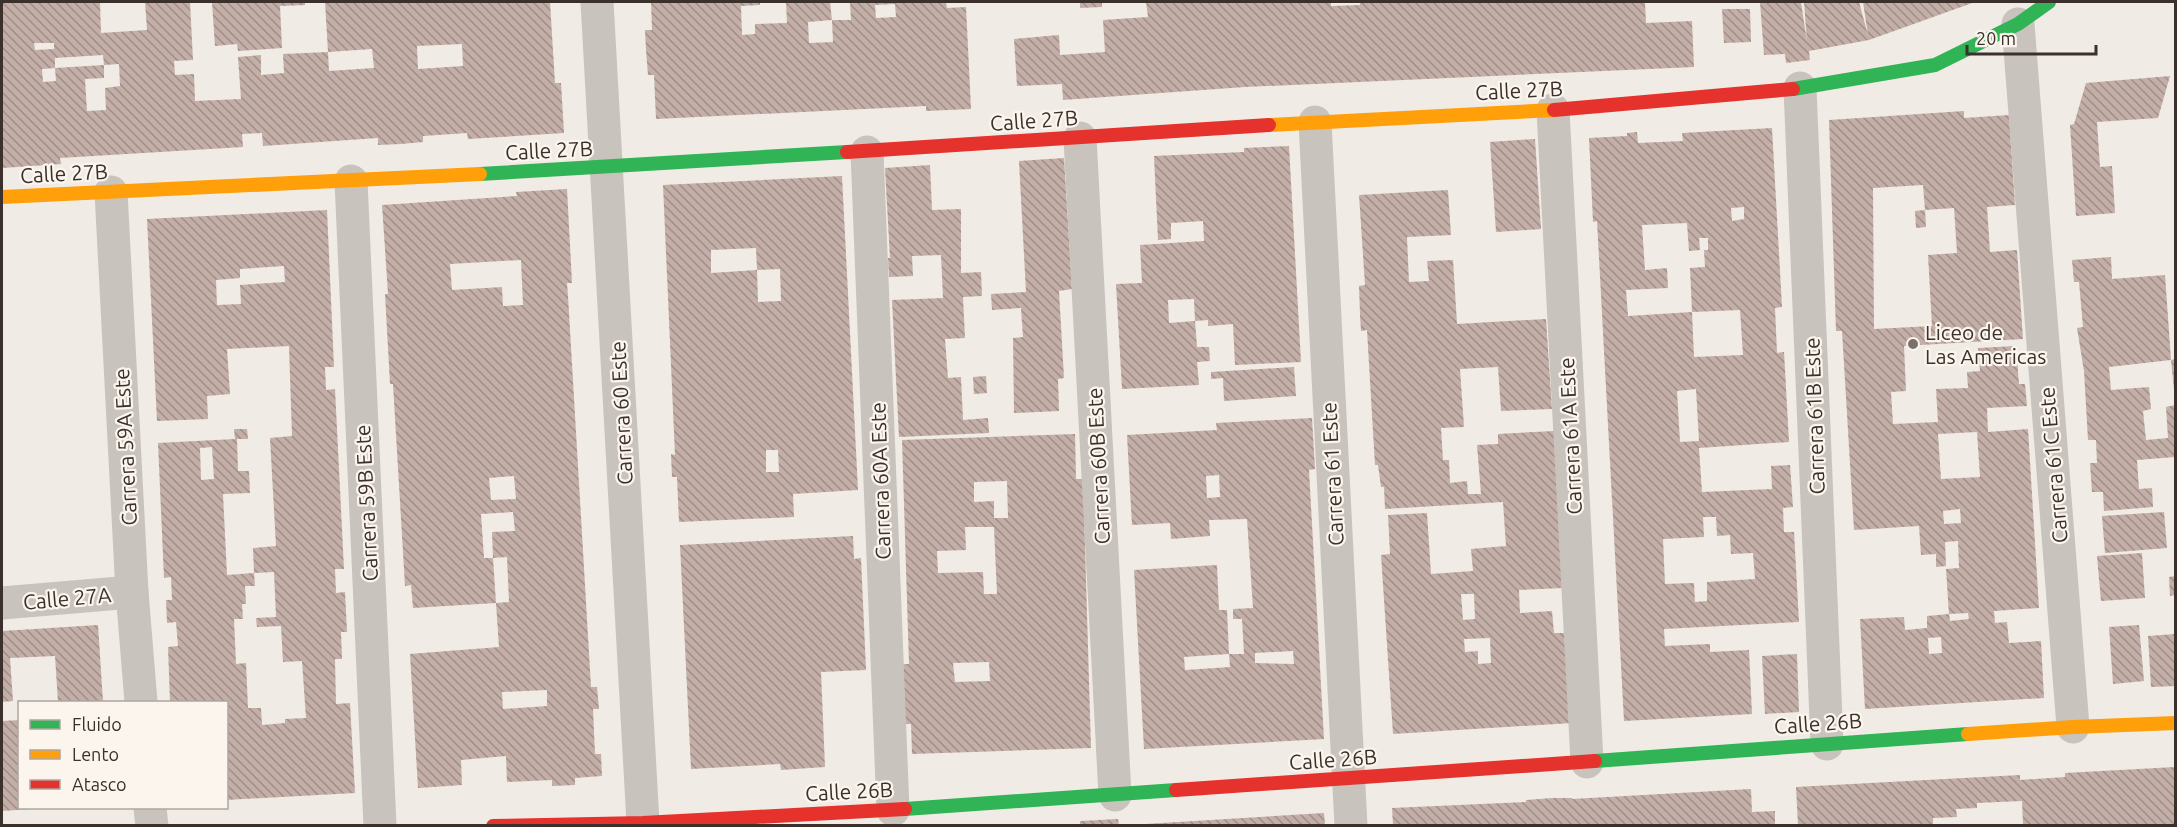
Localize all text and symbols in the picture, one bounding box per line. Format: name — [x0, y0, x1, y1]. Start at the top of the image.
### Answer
scale bar — [1967, 18, 2096, 56]
text: 20 m — [1976, 28, 2016, 48]
street label: Calle 27B — [1474, 76, 1564, 104]
street label: Calle 27B — [989, 105, 1079, 135]
street label: Calle 27B — [504, 136, 594, 164]
street label: Calle 27B — [19, 159, 109, 187]
place label: Liceo de Las Americas — [1925, 320, 2046, 368]
street label: Carrera 61B Este — [1799, 337, 1829, 495]
marker: Liceo de Las Americas — [1906, 337, 1920, 351]
street label: Carrera 60 Este — [605, 341, 637, 485]
street label: Carrera 61A Este — [1554, 357, 1586, 515]
street label: Carrera 59A Este — [109, 368, 141, 526]
street label: Carrera 61C Este — [2034, 386, 2072, 544]
street label: Carrera 60B Este — [1082, 387, 1114, 545]
street label: Carrera 60A Este — [865, 402, 895, 560]
street label: Carrera 61 Este — [1316, 402, 1348, 546]
street label: Carrera 59B Este — [350, 424, 382, 582]
street label: Calle 27A — [22, 582, 112, 614]
legend — [18, 701, 228, 809]
street label: Calle 26B — [1773, 708, 1863, 738]
text: Fluido — [72, 714, 122, 734]
text: Lento — [72, 744, 119, 764]
street label: Calle 26B — [1288, 744, 1378, 774]
text: Atasco — [72, 774, 127, 794]
street label: Calle 26B — [804, 777, 894, 805]

